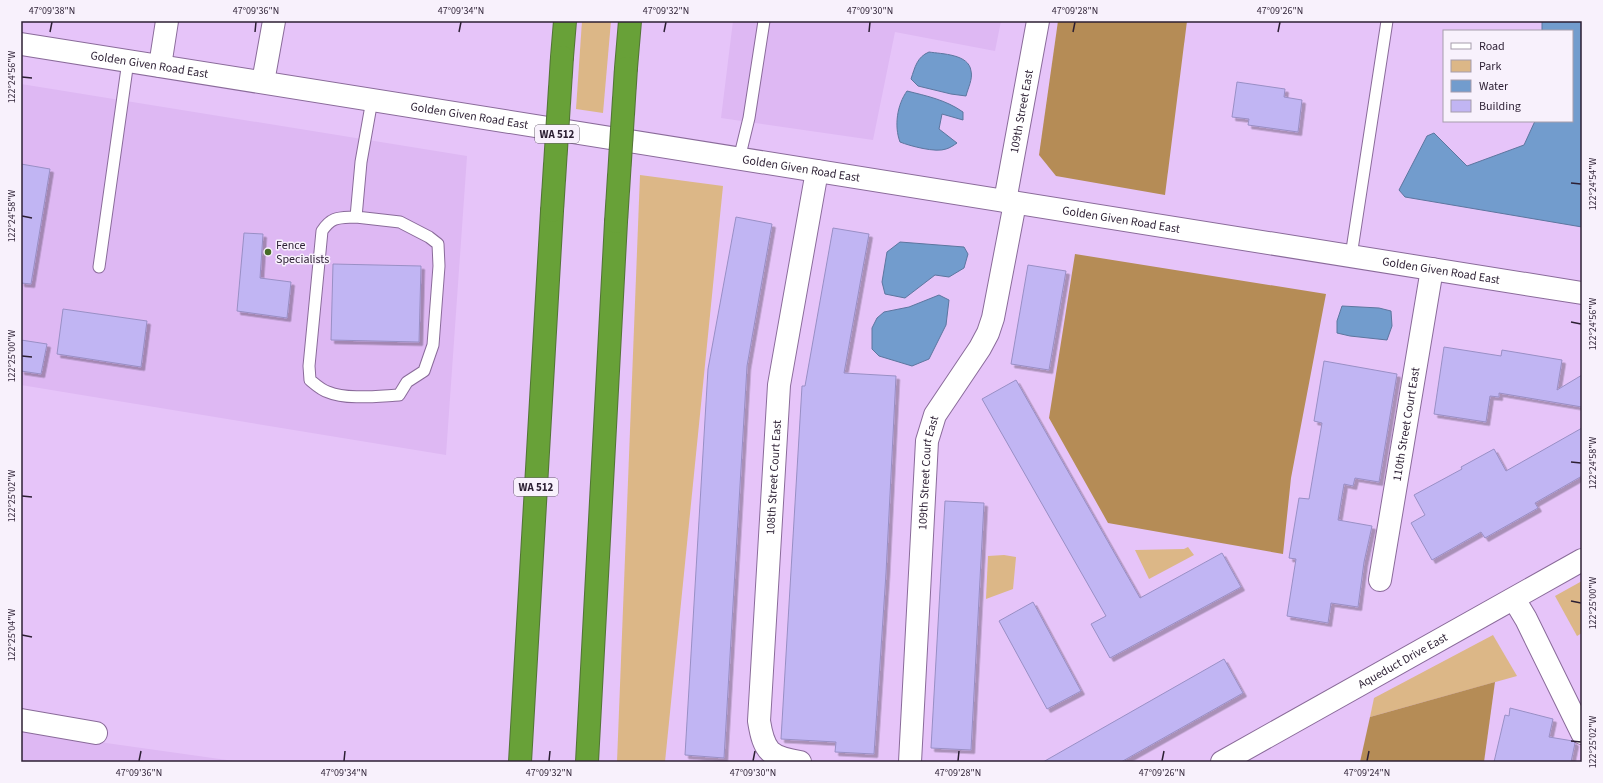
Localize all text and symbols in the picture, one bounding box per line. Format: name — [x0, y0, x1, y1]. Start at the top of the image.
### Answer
text: 47°09'38"N — [29, 4, 75, 18]
text: 47°09'36"N — [233, 4, 279, 18]
text: 47°09'34"N — [438, 4, 484, 18]
text: 47°09'32"N — [643, 4, 689, 18]
text: 47°09'30"N — [847, 4, 893, 18]
text: 47°09'28"N — [1052, 4, 1098, 18]
text: 47°09'26"N — [1257, 4, 1303, 18]
legend — [1443, 30, 1573, 122]
text: Road — [1479, 38, 1505, 55]
street label: Golden Given Road East — [89, 47, 209, 82]
text: 122°24'56"W — [5, 51, 19, 103]
text: Park — [1479, 58, 1501, 75]
street label: 109th Street East — [1005, 68, 1037, 155]
text: Water — [1479, 78, 1509, 95]
street label: Golden Given Road East — [409, 98, 529, 133]
text: Building — [1479, 98, 1521, 115]
road number: WA 512 — [535, 125, 579, 143]
street label: Golden Given Road East — [741, 151, 861, 186]
text: 122°24'54"W — [1586, 158, 1600, 210]
text: 122°24'58"W — [5, 190, 19, 242]
street label: Golden Given Road East — [1061, 202, 1181, 237]
place label: Fence Specialists — [276, 237, 329, 268]
marker: Fence Specialists — [263, 247, 273, 257]
street label: Golden Given Road East — [1381, 253, 1501, 288]
text: 122°24'56"W — [1586, 298, 1600, 350]
text: 122°25'00"W — [5, 330, 19, 382]
street label: 110th Street Court East — [1388, 366, 1424, 482]
street label: 109th Street Court East — [914, 414, 943, 530]
street label: 108th Street Court East — [762, 419, 785, 535]
text: 122°24'58"W — [1586, 437, 1600, 489]
text: 122°25'02"W — [5, 470, 19, 522]
road number: WA 512 — [514, 478, 558, 496]
text: 122°25'00"W — [1586, 577, 1600, 629]
text: 122°25'04"W — [5, 609, 19, 661]
street label: Aqueduct Drive East — [1355, 629, 1450, 693]
text: 122°25'02"W — [1586, 716, 1600, 768]
text: 47°09'36"N — [116, 766, 162, 780]
text: 47°09'34"N — [321, 766, 367, 780]
text: 47°09'32"N — [526, 766, 572, 780]
text: 47°09'30"N — [730, 766, 776, 780]
text: 47°09'28"N — [935, 766, 981, 780]
text: 47°09'26"N — [1139, 766, 1185, 780]
text: 47°09'24"N — [1344, 766, 1390, 780]

